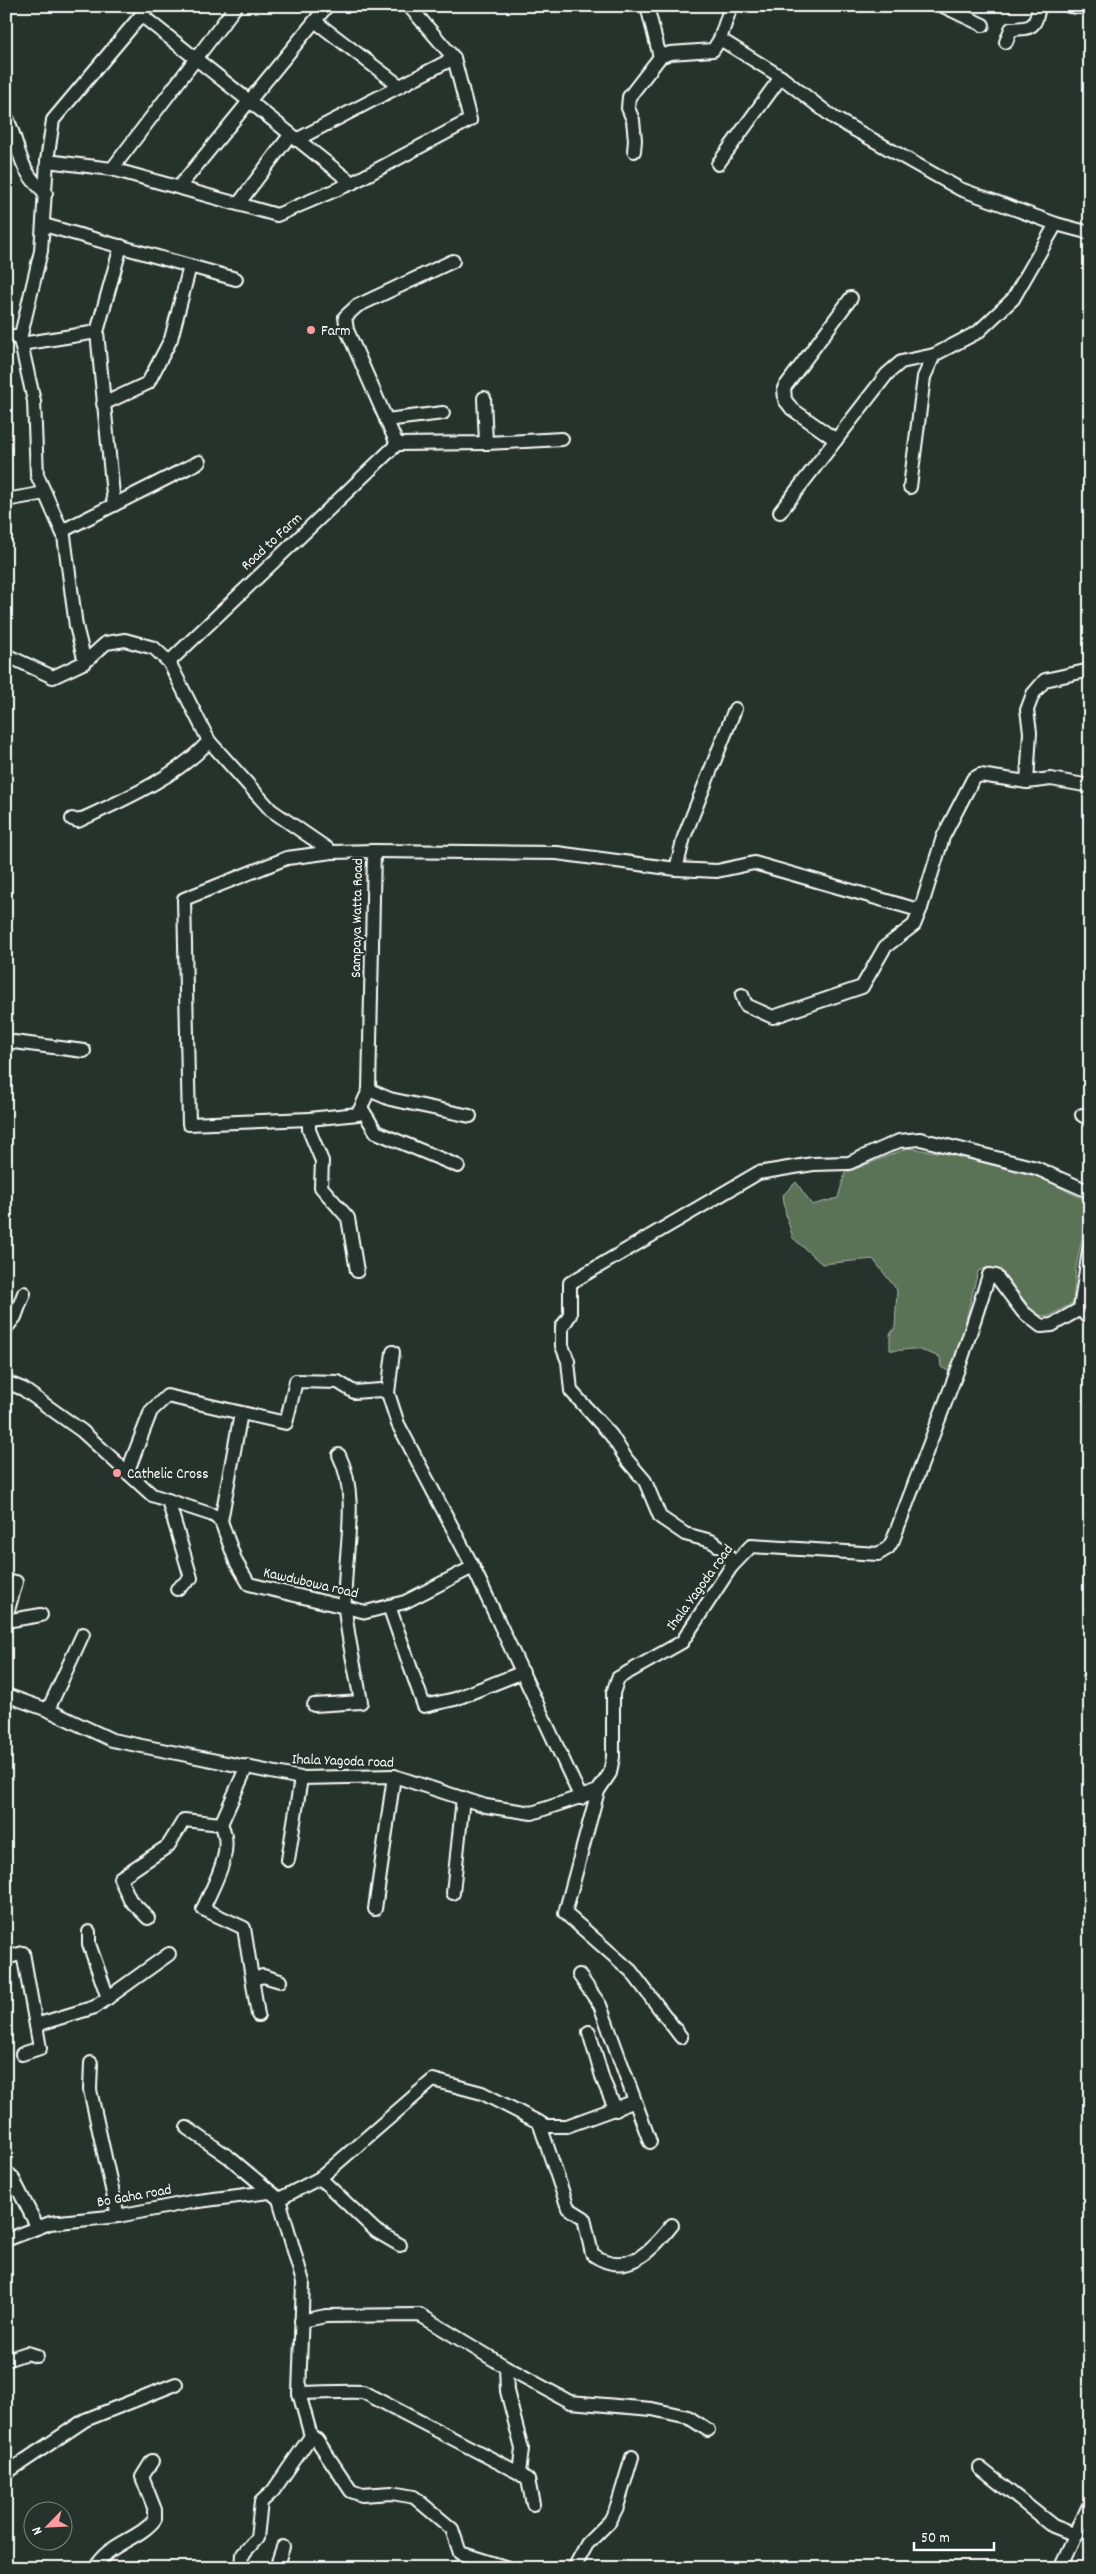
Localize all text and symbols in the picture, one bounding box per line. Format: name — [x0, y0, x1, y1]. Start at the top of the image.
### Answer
place label: Farm — [321, 321, 351, 343]
marker: Farm — [305, 324, 317, 336]
street label: Road to Farm — [237, 508, 308, 577]
street label: Sampaya Watta Road — [346, 858, 370, 978]
place label: Cathelic Cross — [127, 1464, 209, 1486]
marker: Cathelic Cross — [111, 1467, 123, 1479]
street label: Ihala Yagoda road — [662, 1540, 740, 1636]
street label: Kawdubowa road — [261, 1562, 360, 1606]
street label: Ihala Yagoda road — [291, 1749, 394, 1775]
street label: Bo Gaha road — [95, 2180, 173, 2214]
north arrow — [22, 2502, 72, 2552]
scale bar — [914, 2519, 994, 2551]
text: N — [27, 2523, 48, 2538]
text: 50 m — [921, 2528, 950, 2550]

